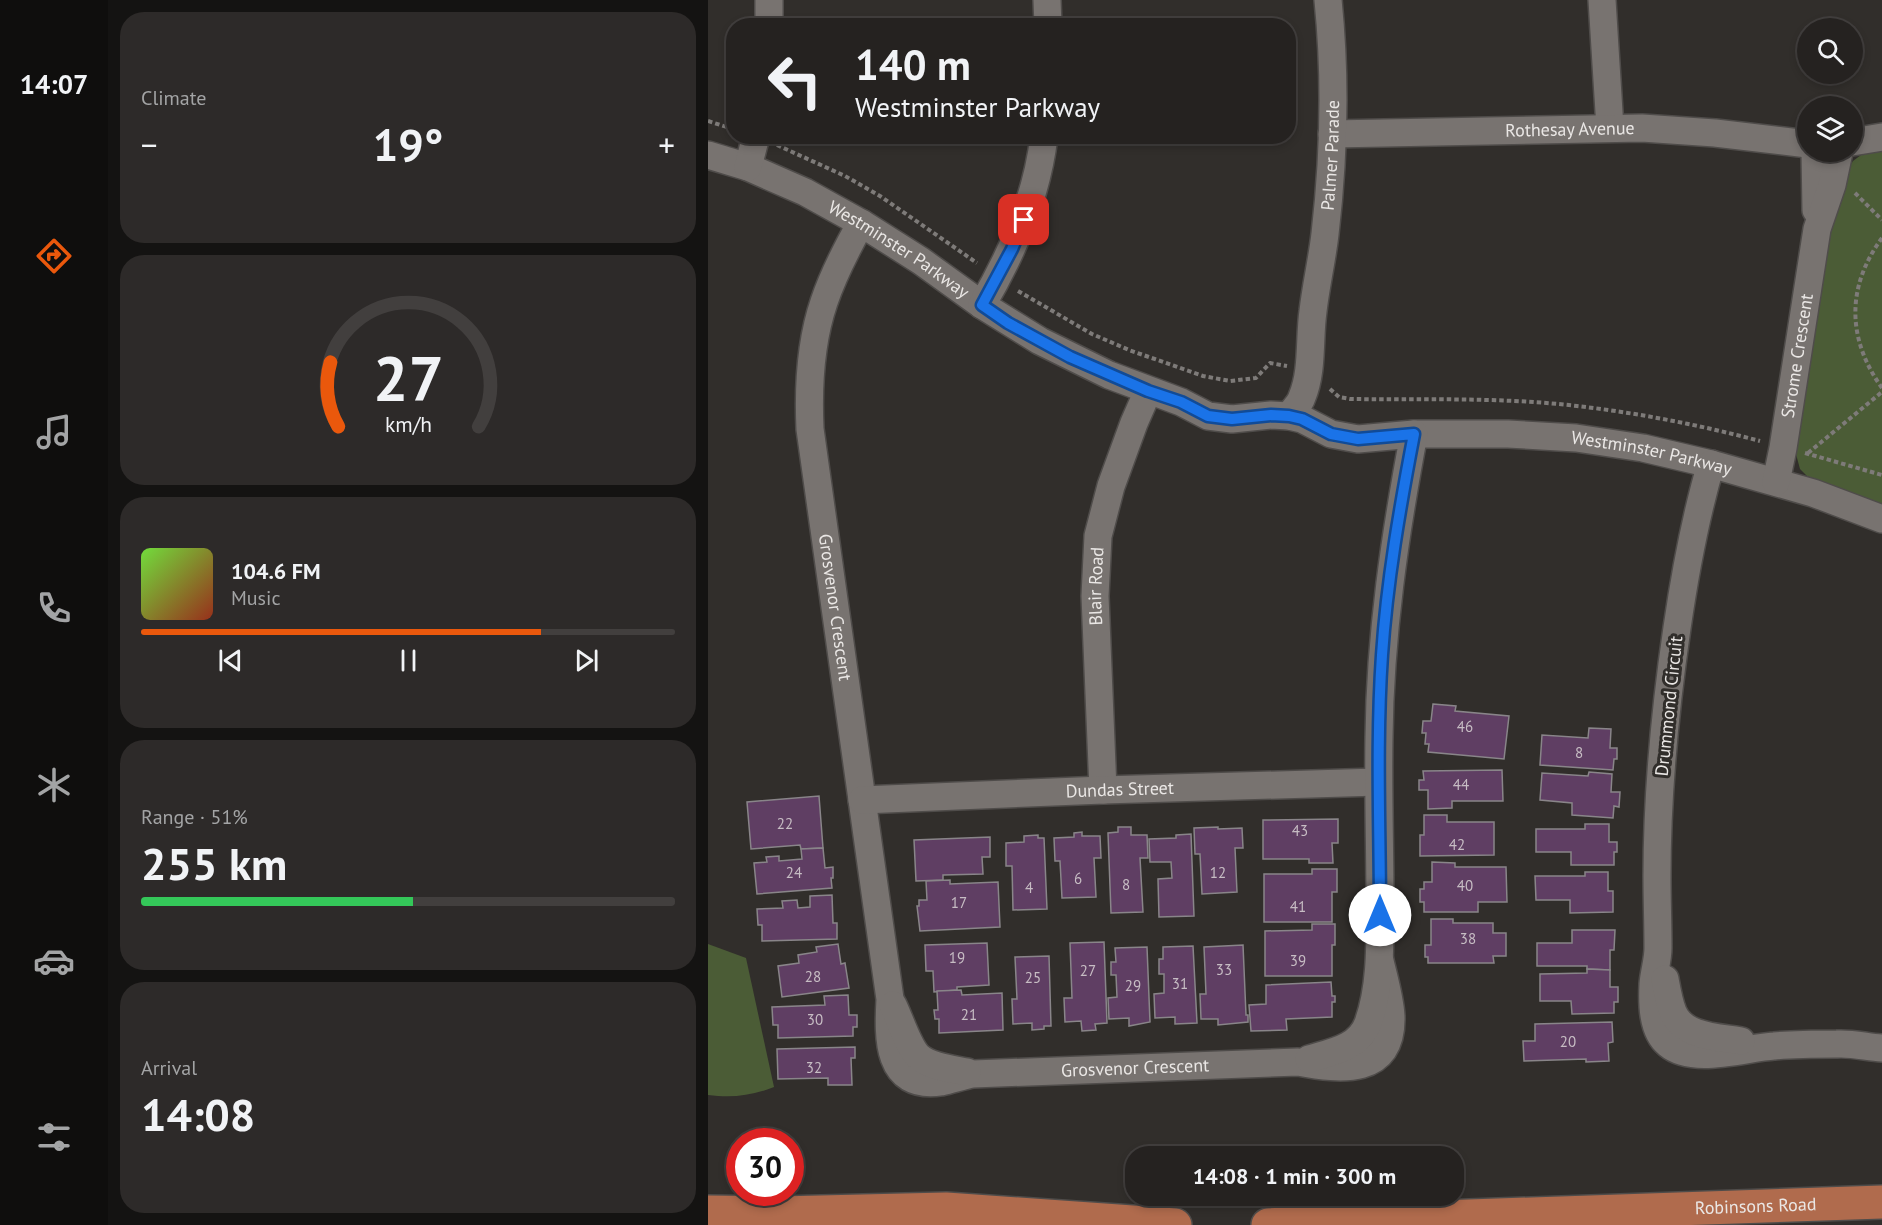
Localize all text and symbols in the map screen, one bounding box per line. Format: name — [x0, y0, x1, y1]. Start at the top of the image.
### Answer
map controls — [1797, 18, 1863, 162]
button: search — [1797, 18, 1863, 84]
text: 140 m — [855, 37, 971, 92]
icon: left — [756, 42, 834, 120]
text: 14:07 — [20, 67, 88, 101]
text: Climate — [141, 85, 207, 111]
text: Westminster Parkway — [855, 90, 1100, 124]
button: layers — [1797, 96, 1863, 162]
street label: Palmer Parade — [1316, 100, 1344, 212]
text: 19° — [373, 115, 443, 173]
street label: Rothesay Avenue — [1505, 116, 1635, 142]
text: − — [141, 123, 158, 166]
text: + — [658, 123, 675, 166]
pin — [998, 194, 1049, 245]
street label: Westminster Parkway — [824, 195, 975, 303]
icon: arrive — [1007, 203, 1040, 236]
icon: directions — [33, 235, 75, 277]
street label: Strome Crescent — [1776, 292, 1818, 420]
text: 27 — [373, 337, 443, 418]
text: km/h — [384, 410, 431, 438]
icon: music — [33, 411, 75, 453]
street label: Westminster Parkway — [1570, 425, 1735, 481]
street label: Grosvenor Crescent — [814, 532, 857, 682]
street label: Blair Road — [1083, 546, 1108, 626]
text: 104.6 FM — [231, 557, 321, 585]
text: Music — [231, 585, 280, 611]
icon: phone — [33, 587, 75, 629]
street label: Drummond Circuit — [1650, 635, 1687, 777]
icon: previous — [214, 644, 247, 677]
icon: pause — [392, 644, 425, 677]
icon: next — [570, 644, 603, 677]
house number: 46 — [1457, 717, 1473, 736]
house number: 8 — [1575, 743, 1583, 762]
icon: climate — [33, 764, 75, 806]
house number: 44 — [1453, 775, 1469, 794]
street label: Dundas Street — [1065, 776, 1174, 803]
text: Range · 51% — [141, 804, 248, 830]
house number: 22 — [777, 814, 793, 833]
house number: 43 — [1292, 821, 1308, 840]
text: 255 km — [141, 834, 287, 892]
house number: 42 — [1449, 835, 1465, 854]
house number: 24 — [786, 863, 802, 882]
house number: 12 — [1210, 863, 1226, 882]
house number: 6 — [1074, 869, 1082, 888]
house number: 8 — [1122, 875, 1130, 894]
house number: 40 — [1457, 876, 1473, 895]
house number: 4 — [1025, 878, 1033, 897]
position arrow — [1348, 883, 1412, 947]
house number: 17 — [951, 893, 967, 912]
house number: 41 — [1290, 897, 1306, 916]
house number: 38 — [1460, 929, 1476, 948]
icon: car — [33, 940, 75, 982]
house number: 19 — [949, 948, 965, 967]
house number: 39 — [1290, 951, 1306, 970]
house number: 33 — [1216, 960, 1232, 979]
house number: 27 — [1080, 961, 1096, 980]
house number: 28 — [805, 967, 821, 986]
house number: 25 — [1025, 968, 1041, 987]
house number: 31 — [1172, 974, 1188, 993]
house number: 29 — [1125, 976, 1141, 995]
house number: 21 — [961, 1005, 977, 1024]
house number: 30 — [807, 1010, 823, 1029]
house number: 20 — [1560, 1032, 1576, 1051]
street label: Grosvenor Crescent — [1061, 1053, 1210, 1082]
text: Arrival — [141, 1055, 197, 1081]
house number: 32 — [806, 1058, 822, 1077]
text: 14:08 — [141, 1085, 255, 1143]
icon: filters — [33, 1116, 75, 1158]
speed limit sign: 30 — [726, 1128, 804, 1206]
text: 14:08 · 1 min · 300 m — [1193, 1162, 1396, 1190]
street label: Robinsons Road — [1694, 1192, 1817, 1219]

